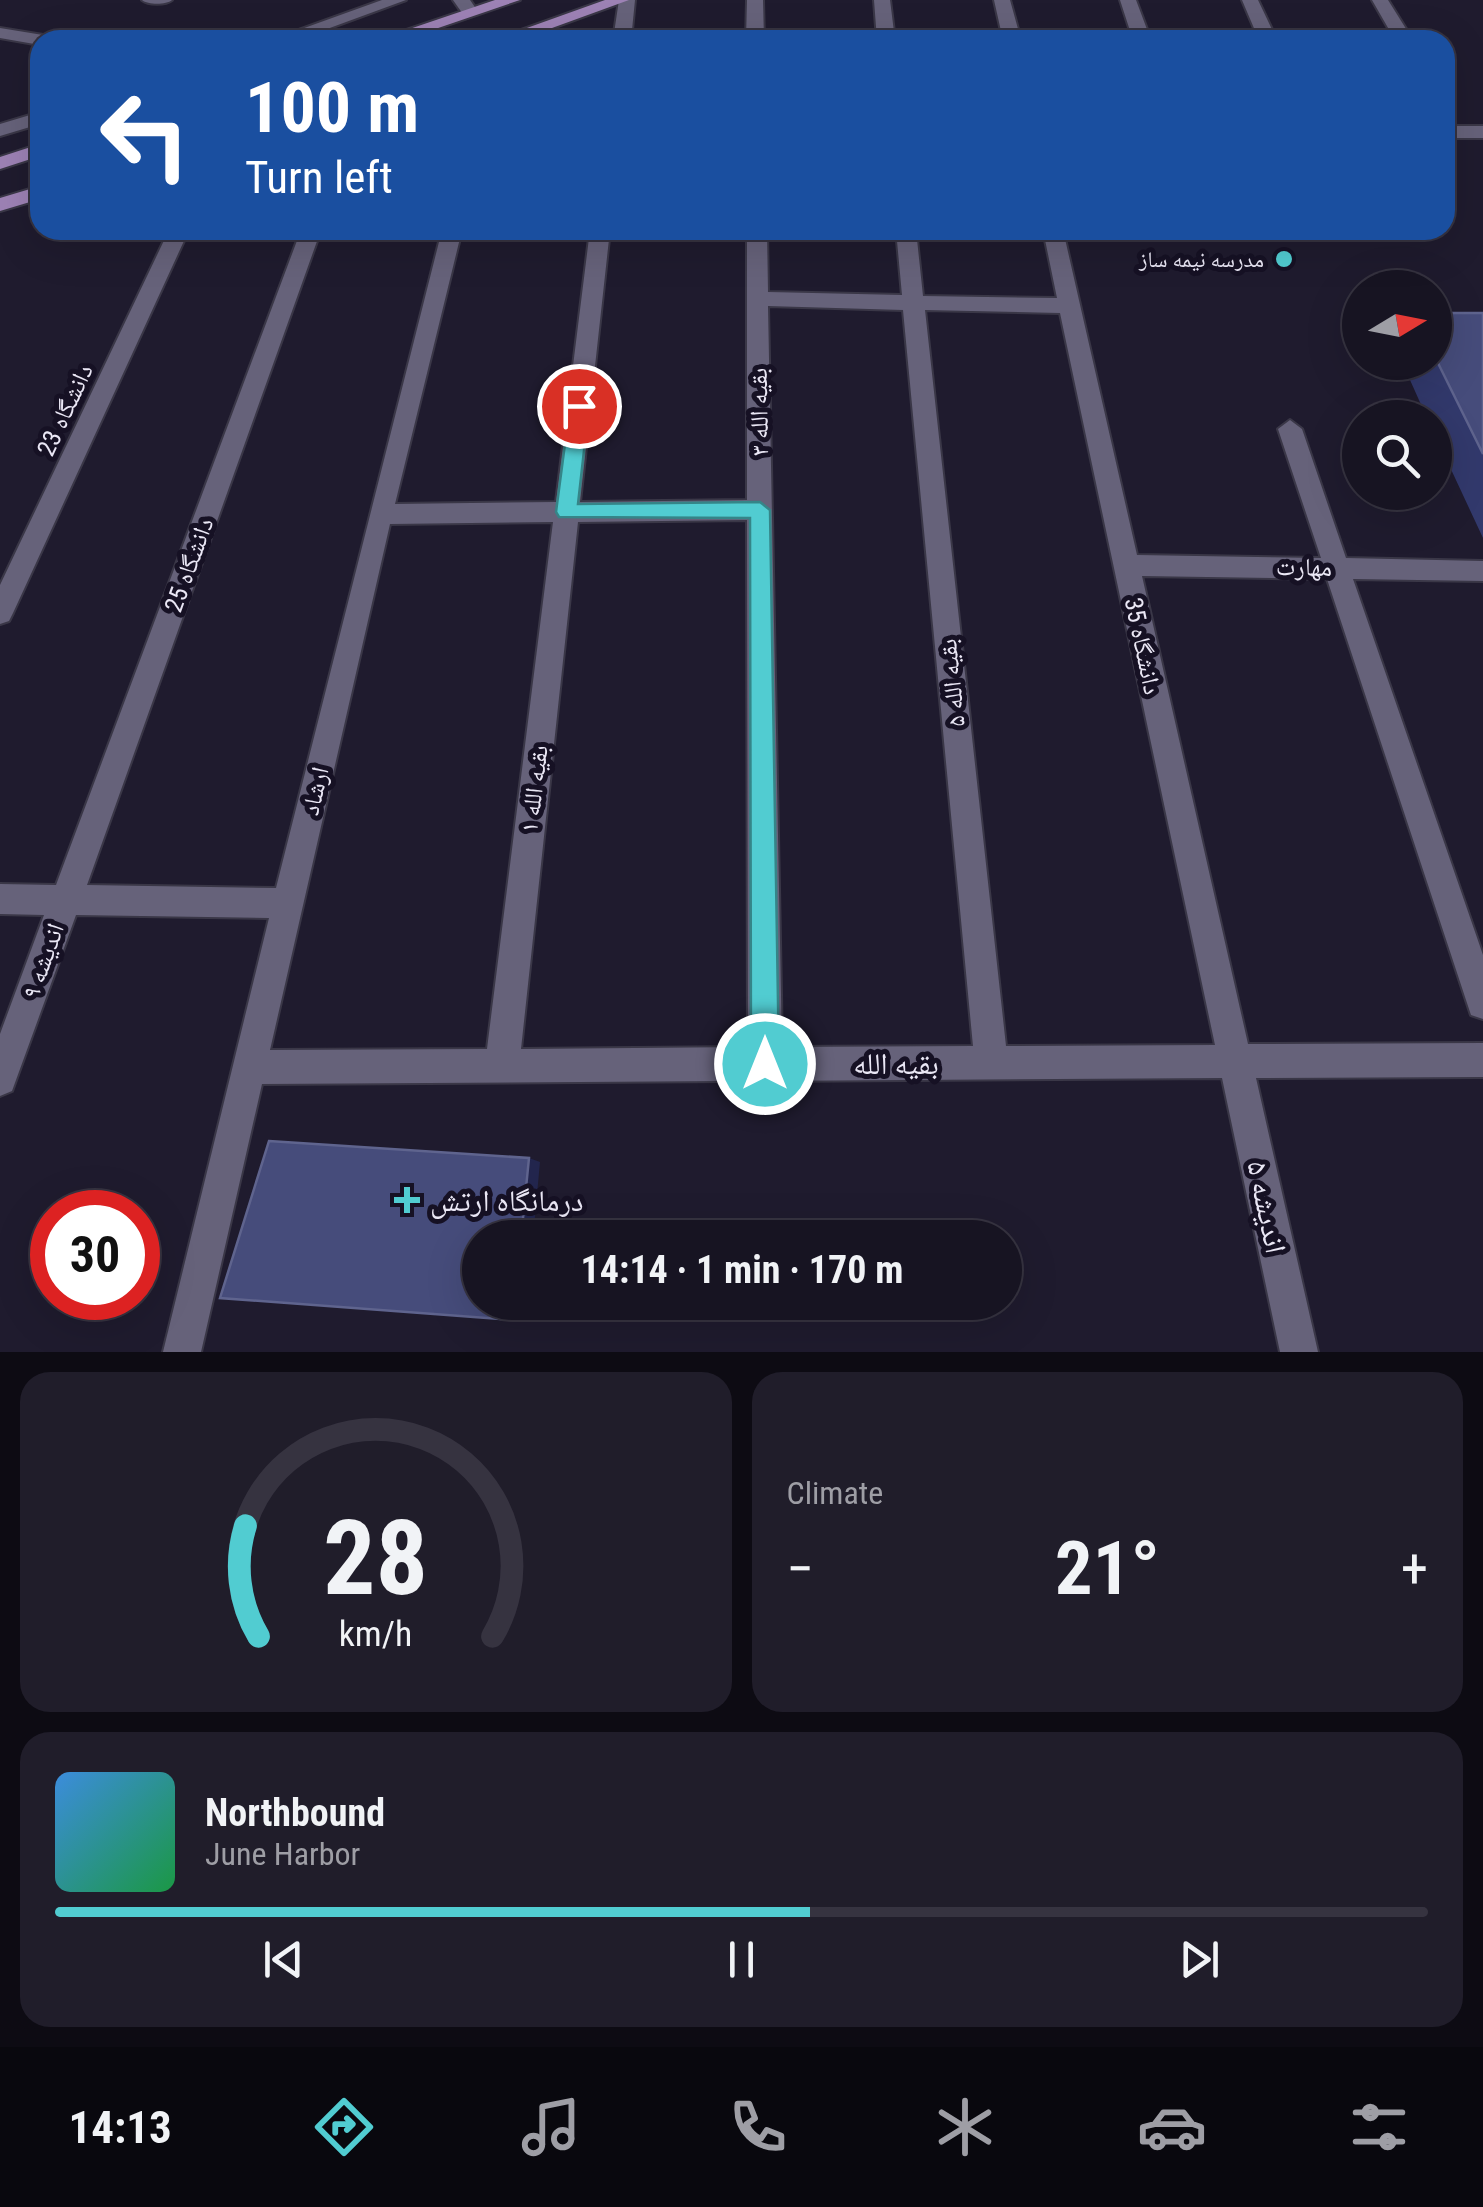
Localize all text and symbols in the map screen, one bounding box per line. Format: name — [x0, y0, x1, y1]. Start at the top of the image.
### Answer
text: 100 m — [245, 67, 419, 149]
icon: left — [80, 70, 210, 200]
text: Turn left — [245, 151, 393, 204]
place label: مدرسه نیمه ساز — [1138, 247, 1264, 272]
marker: مدرسه نیمه ساز — [1273, 248, 1295, 270]
north arrow — [1342, 270, 1452, 380]
map controls — [1342, 270, 1452, 510]
street label: دانشگاه 23 — [31, 359, 99, 461]
pin — [537, 364, 622, 449]
street label: بقیه الله ۳ — [744, 368, 774, 456]
icon: arrive — [552, 379, 607, 434]
button: search — [1342, 400, 1452, 510]
street label: دانشگاه 25 — [159, 514, 219, 616]
street label: مهارت — [1276, 552, 1332, 582]
street label: دانشگاه 35 — [1119, 595, 1167, 697]
street label: بقیه الله ۵ — [933, 638, 971, 728]
street label: بقیه الله ۱ — [514, 743, 554, 835]
street label: ارشاد — [295, 764, 335, 818]
street label: اندیشه ۹ — [16, 919, 70, 1003]
position arrow — [713, 1012, 817, 1116]
street label: بقیه الله — [853, 1046, 939, 1081]
street label: اندیشه ۵ — [1240, 1158, 1294, 1256]
place label: درمانگاه ارتش — [430, 1183, 584, 1219]
marker: درمانگاه ارتش — [394, 1187, 420, 1213]
speed limit sign: 30 — [30, 1190, 160, 1320]
text: 14:14 · 1 min · 170 m — [581, 1248, 903, 1292]
text: Climate — [787, 1474, 883, 1512]
text: 28 — [323, 1498, 428, 1619]
text: 21° — [1055, 1524, 1160, 1612]
text: − — [787, 1537, 814, 1601]
text: + — [1401, 1537, 1428, 1601]
text: km/h — [339, 1613, 413, 1655]
text: Northbound — [205, 1791, 385, 1835]
text: June Harbor — [205, 1835, 360, 1873]
icon: previous — [256, 1932, 311, 1987]
icon: pause — [714, 1932, 769, 1987]
icon: next — [1172, 1932, 1227, 1987]
icon: directions — [309, 2092, 379, 2162]
icon: music — [516, 2092, 586, 2162]
icon: phone — [723, 2092, 793, 2162]
icon: climate — [930, 2092, 1000, 2162]
icon: car — [1137, 2092, 1207, 2162]
icon: filters — [1344, 2092, 1414, 2162]
text: 14:13 — [69, 2101, 172, 2154]

